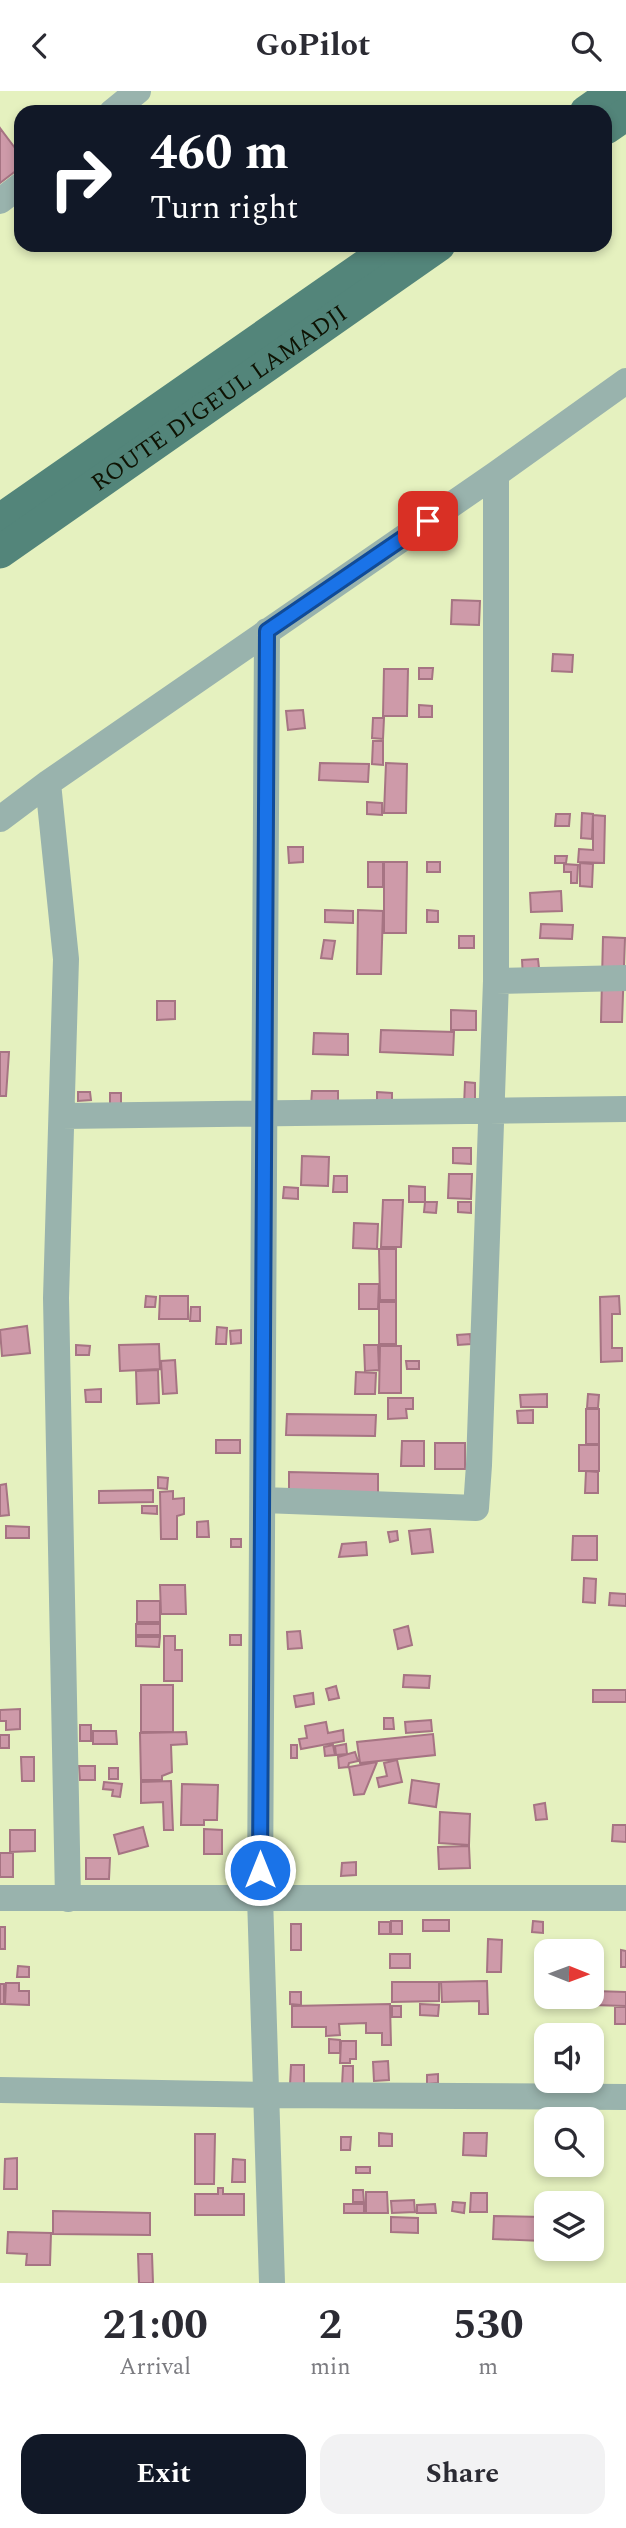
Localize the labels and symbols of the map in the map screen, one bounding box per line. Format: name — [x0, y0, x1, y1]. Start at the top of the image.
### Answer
street label: ROUTE DIGEUL LAMADJI — [84, 296, 355, 501]
pin — [398, 491, 458, 551]
position arrow — [223, 1833, 297, 1907]
north arrow — [534, 1939, 604, 2009]

